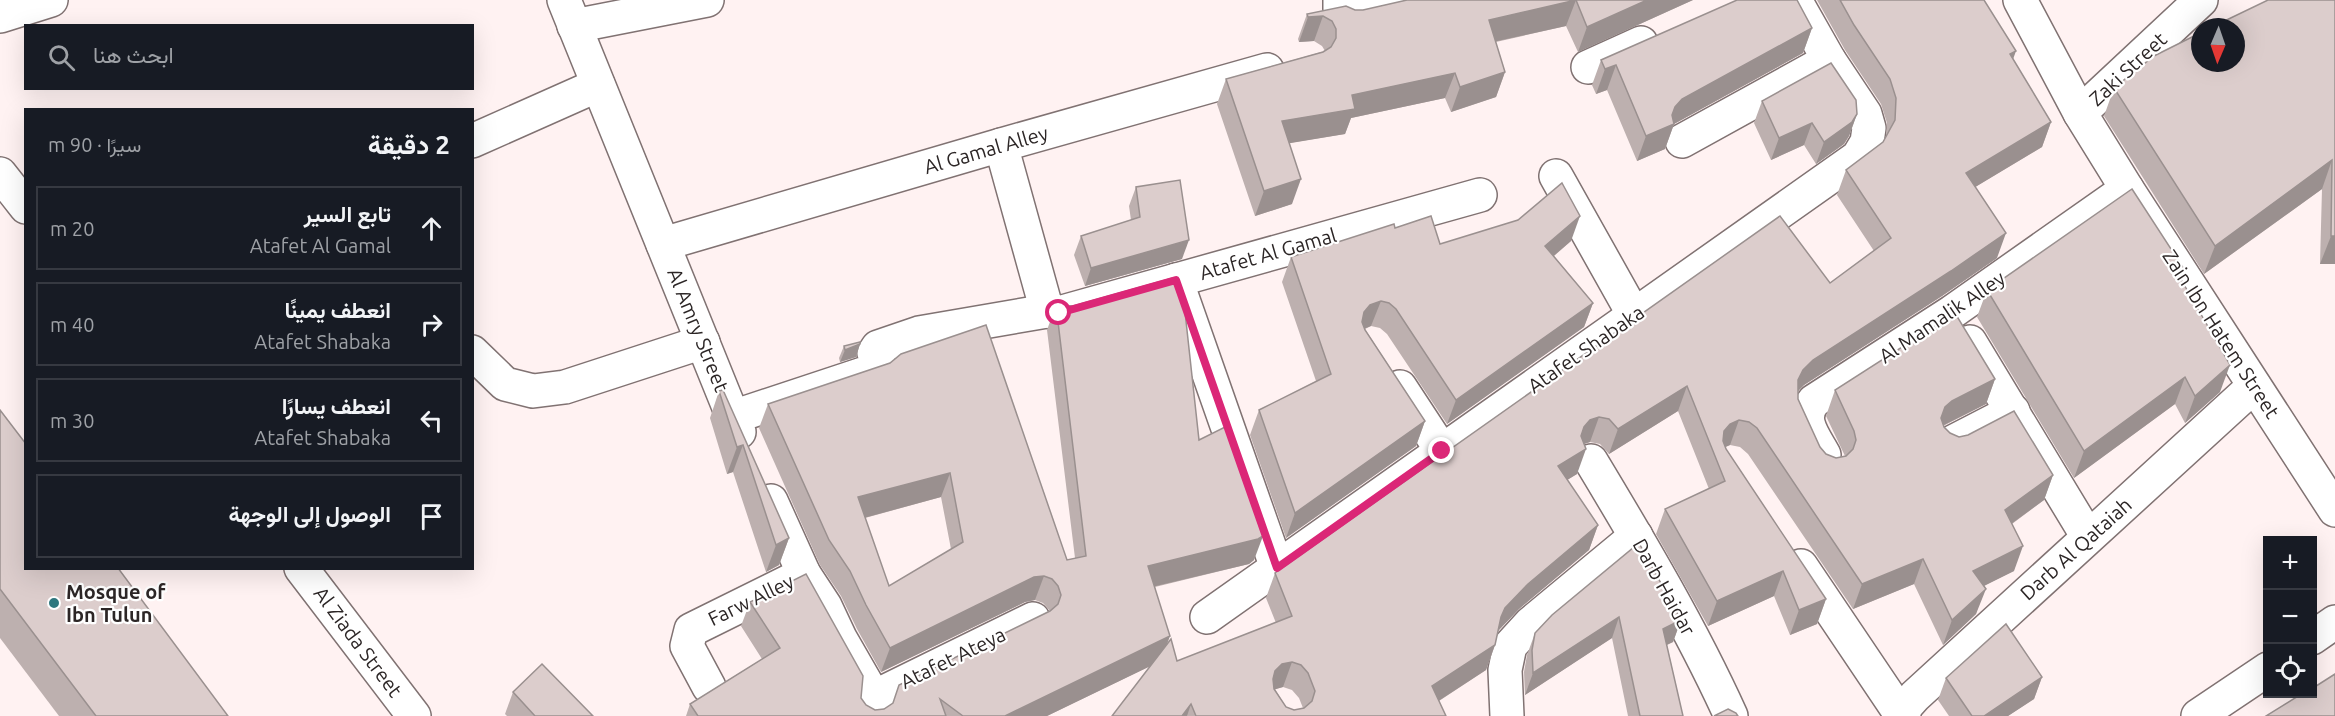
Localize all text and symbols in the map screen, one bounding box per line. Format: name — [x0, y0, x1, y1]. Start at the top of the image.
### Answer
north arrow — [2191, 18, 2245, 72]
search box — [24, 24, 474, 90]
street label: Zaki Street — [2084, 27, 2171, 110]
icon: search — [45, 41, 78, 74]
text: ابحث هنا — [93, 42, 174, 67]
street label: Al Gamal Alley — [921, 121, 1051, 178]
text: 2 دقيقة — [368, 130, 450, 159]
text: سيرًا · 90 m — [48, 133, 141, 156]
text: تابع السير — [304, 201, 391, 226]
icon: ahead — [415, 212, 448, 245]
text: 20 m — [50, 217, 94, 240]
street label: Atafet Al Gamal — [1197, 223, 1339, 284]
text: Atafet Al Gamal — [250, 234, 391, 257]
street label: Zain Ibn Hatem Street — [2158, 245, 2285, 422]
street label: Al Amry Street — [663, 265, 734, 395]
street label: Al Mamalik Alley — [1874, 266, 2009, 367]
text: انعطف يمينًا — [284, 297, 391, 322]
route start — [1045, 299, 1071, 325]
street label: Atafet Shabaka — [1523, 300, 1648, 397]
icon: right — [415, 308, 448, 341]
text: 40 m — [50, 313, 94, 336]
text: Atafet Shabaka — [254, 330, 391, 353]
text: انعطف يسارًا — [282, 393, 391, 418]
icon: left — [415, 404, 448, 437]
text: 30 m — [50, 409, 94, 432]
text: Atafet Shabaka — [254, 426, 391, 449]
route end — [1428, 437, 1454, 463]
street label: Darb Al Qataiah — [2015, 493, 2136, 605]
icon: arrive — [415, 500, 448, 533]
text: الوصول إلى الوجهة — [228, 501, 391, 526]
street label: Darb Haidar — [1628, 534, 1701, 639]
map controls — [2263, 536, 2317, 698]
button: + — [2263, 536, 2317, 590]
street label: Farw Alley — [704, 569, 798, 630]
place label: Mosque of Ibn Tulun — [66, 580, 166, 626]
street label: Al Ziada Street — [310, 582, 407, 701]
button: − — [2263, 590, 2317, 644]
marker: Mosque of Ibn Tulun — [47, 596, 61, 610]
street label: Atafet Ateya — [897, 622, 1009, 693]
button: locate — [2263, 644, 2317, 698]

